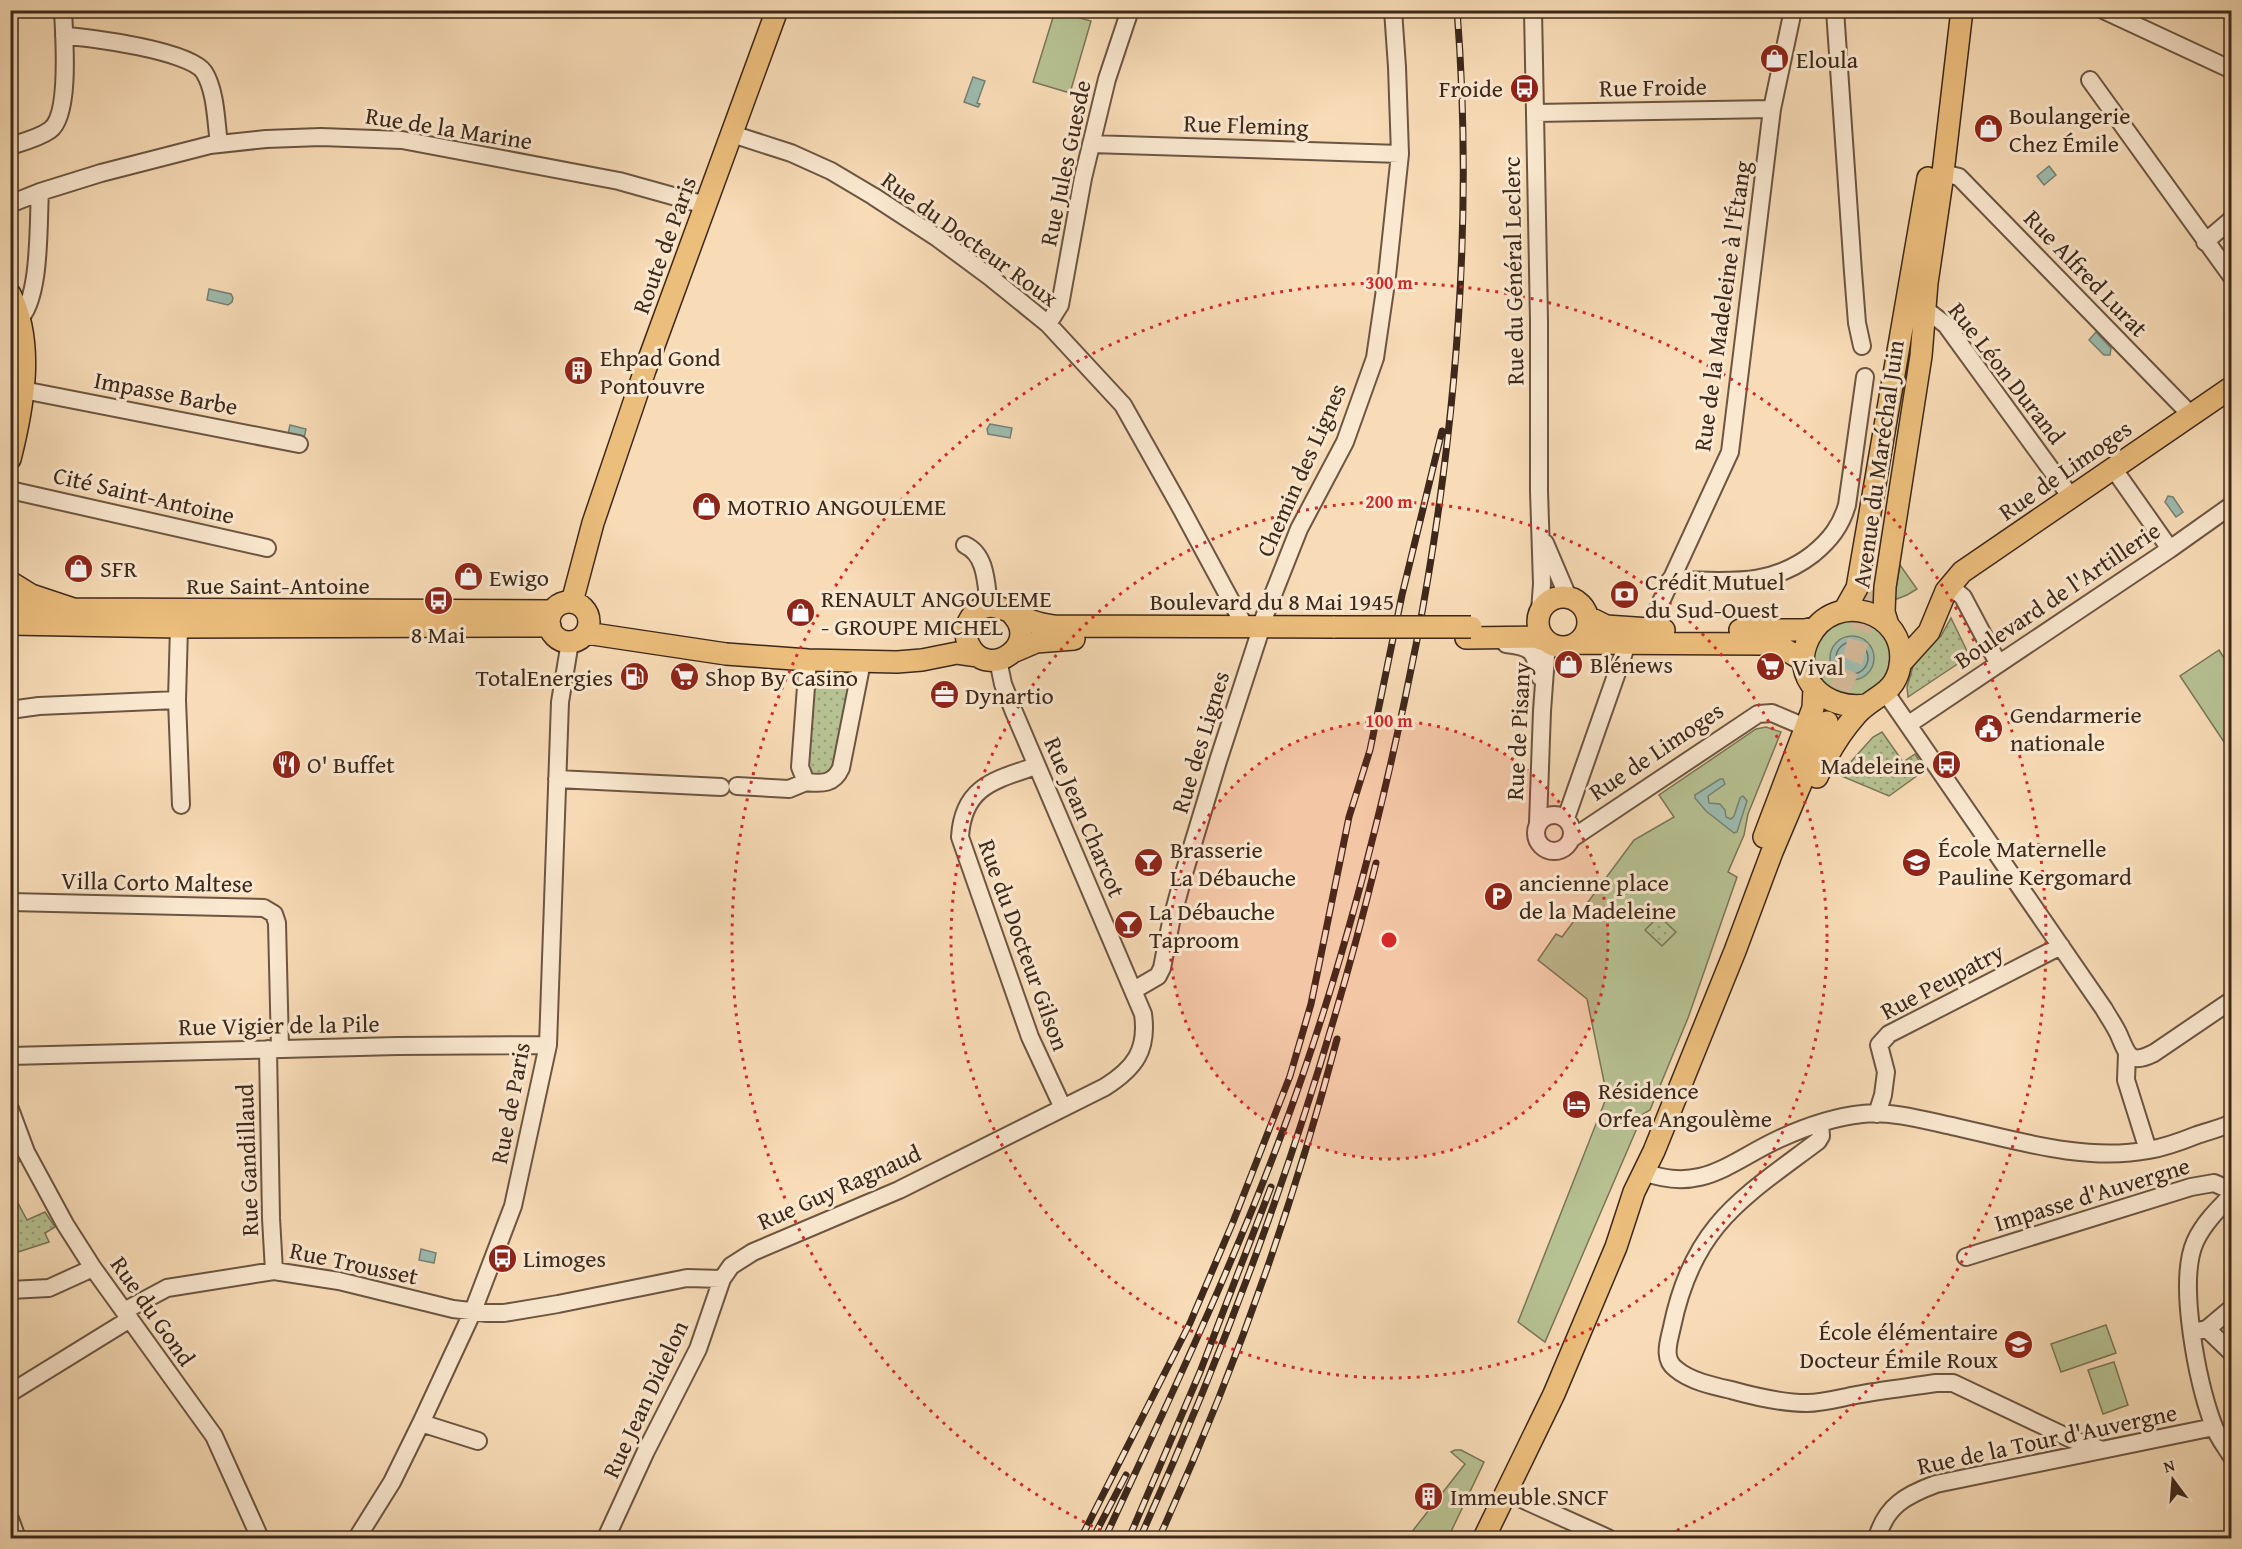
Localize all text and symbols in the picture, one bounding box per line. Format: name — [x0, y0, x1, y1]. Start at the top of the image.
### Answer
place label: Eloula — [1796, 42, 1859, 77]
shop icon: Eloula — [1759, 43, 1791, 75]
street label: Rue Froide — [1599, 69, 1707, 105]
place label: Froide — [1439, 71, 1503, 106]
bus stop icon: Froide — [1508, 72, 1540, 104]
street label: Rue Jules Guesde — [1030, 77, 1100, 249]
street label: Rue de la Marine — [363, 98, 535, 158]
place label: Boulangerie Chez Émile — [2009, 98, 2131, 161]
street label: Rue Fleming — [1183, 105, 1309, 145]
shop icon: Boulangerie Chez Émile — [1972, 113, 2004, 145]
street label: Rue du Général Leclerc — [1493, 156, 1532, 386]
street label: Rue de la Madeleine à l'Étang — [1684, 159, 1760, 453]
street label: Rue du Docteur Roux — [874, 163, 1066, 316]
street label: Route de Paris — [623, 171, 705, 319]
street label: Rue Alfred Lurat — [2016, 201, 2156, 345]
text: 300 m — [1365, 269, 1413, 296]
street label: Rue Léon Durand — [1940, 294, 2074, 452]
street label: Avenue du Maréchal Juin — [1843, 337, 1913, 590]
place label: Ehpad Gond Pontouvre — [600, 340, 721, 403]
building icon: Ehpad Gond Pontouvre — [563, 355, 595, 387]
street label: Impasse Barbe — [91, 362, 241, 424]
street label: Chemin des Lignes — [1247, 378, 1355, 562]
street label: Rue de Limoges — [1991, 411, 2139, 529]
street label: Cité Saint-Antoine — [50, 457, 238, 533]
text: 200 m — [1365, 488, 1413, 515]
place label: MOTRIO ANGOULEME — [727, 489, 946, 524]
shop icon: MOTRIO ANGOULEME — [690, 490, 722, 522]
street label: Boulevard de l'Artillerie — [1947, 513, 2167, 677]
place label: SFR — [100, 551, 137, 586]
shop icon: SFR — [63, 552, 95, 584]
place label: Ewigo — [489, 560, 549, 595]
shop icon: Ewigo — [452, 561, 484, 593]
place label: Crédit Mutuel du Sud-Ouest — [1645, 564, 1785, 627]
street label: Rue Saint-Antoine — [186, 568, 370, 603]
bank icon: Crédit Mutuel du Sud-Ouest — [1608, 579, 1640, 611]
place label: RENAULT ANGOULEME - GROUPE MICHEL — [821, 581, 1051, 644]
street label: Boulevard du 8 Mai 1945 — [1150, 584, 1394, 619]
bus stop icon: 8 Mai — [422, 585, 454, 617]
shop icon: RENAULT ANGOULEME - GROUPE MICHEL — [784, 596, 816, 628]
place label: 8 Mai — [411, 617, 466, 652]
place label: Blénews — [1590, 647, 1673, 682]
shop icon: Blénews — [1553, 648, 1585, 680]
place label: Vival — [1792, 649, 1844, 684]
supermarket icon: Vival — [1755, 650, 1787, 682]
place label: TotalEnergies — [475, 660, 613, 695]
place label: Shop By Casino — [705, 660, 858, 695]
fuel station icon: TotalEnergies — [618, 661, 650, 693]
supermarket icon: Shop By Casino — [668, 661, 700, 693]
street label: Rue de Pisany — [1497, 661, 1539, 801]
street label: Rue des Lignes — [1162, 667, 1238, 817]
place label: Dynartio — [965, 678, 1054, 713]
office icon: Dynartio — [928, 679, 960, 711]
street label: Rue de Limoges — [1582, 693, 1730, 809]
place label: Gendarmerie nationale — [2010, 697, 2142, 760]
text: 100 m — [1365, 707, 1413, 734]
public building icon: Gendarmerie nationale — [1973, 712, 2005, 744]
street label: Rue Jean Charcot — [1035, 731, 1135, 903]
place label: O' Buffet — [307, 747, 395, 782]
restaurant icon: O' Buffet — [270, 748, 302, 780]
place label: Madeleine — [1820, 748, 1925, 783]
bus stop icon: Madeleine — [1930, 749, 1962, 781]
place label: École Maternelle Pauline Kergomard — [1938, 831, 2132, 894]
place label: Brasserie La Débauche — [1170, 832, 1296, 895]
street label: Rue du Docteur Gilson — [969, 834, 1079, 1056]
school or university icon: École Maternelle Pauline Kergomard — [1901, 846, 1933, 878]
bar icon: Brasserie La Débauche — [1133, 847, 1165, 879]
street label: Villa Corto Maltese — [61, 863, 253, 901]
place label: ancienne place de la Madeleine — [1519, 865, 1676, 928]
parking icon: ancienne place de la Madeleine — [1482, 880, 1514, 912]
place label: La Débauche Taproom — [1149, 894, 1275, 957]
bar icon: La Débauche Taproom — [1112, 909, 1144, 941]
centre of rings — [1379, 930, 1399, 950]
street label: Rue Peupatry — [1874, 934, 2010, 1028]
street label: Rue Vigier de la Pile — [178, 1006, 380, 1044]
street label: Rue de Paris — [481, 1039, 539, 1167]
place label: Résidence Orfea Angoulème — [1598, 1073, 1772, 1136]
street label: Rue Gandillaud — [227, 1083, 267, 1237]
hotel icon: Résidence Orfea Angoulème — [1561, 1088, 1593, 1120]
street label: Rue Guy Ragnaud — [752, 1135, 926, 1239]
street label: Impasse d'Auvergne — [1990, 1148, 2194, 1240]
street label: Rue Trousset — [287, 1232, 422, 1294]
place label: Limoges — [523, 1241, 606, 1276]
bus stop icon: Limoges — [486, 1242, 518, 1274]
street label: Rue du Gond — [102, 1249, 204, 1373]
street label: Rue Jean Didelon — [593, 1314, 697, 1483]
place label: École élémentaire Docteur Émile Roux — [1800, 1314, 1999, 1377]
school or university icon: École élémentaire Docteur Émile Roux — [2003, 1329, 2035, 1361]
street label: Rue de la Tour d'Auvergne — [1914, 1394, 2180, 1484]
north arrow — [2143, 1450, 2203, 1510]
text: N — [2160, 1452, 2178, 1479]
place label: Immeuble SNCF — [1450, 1479, 1609, 1514]
building icon: Immeuble SNCF — [1413, 1480, 1445, 1512]

